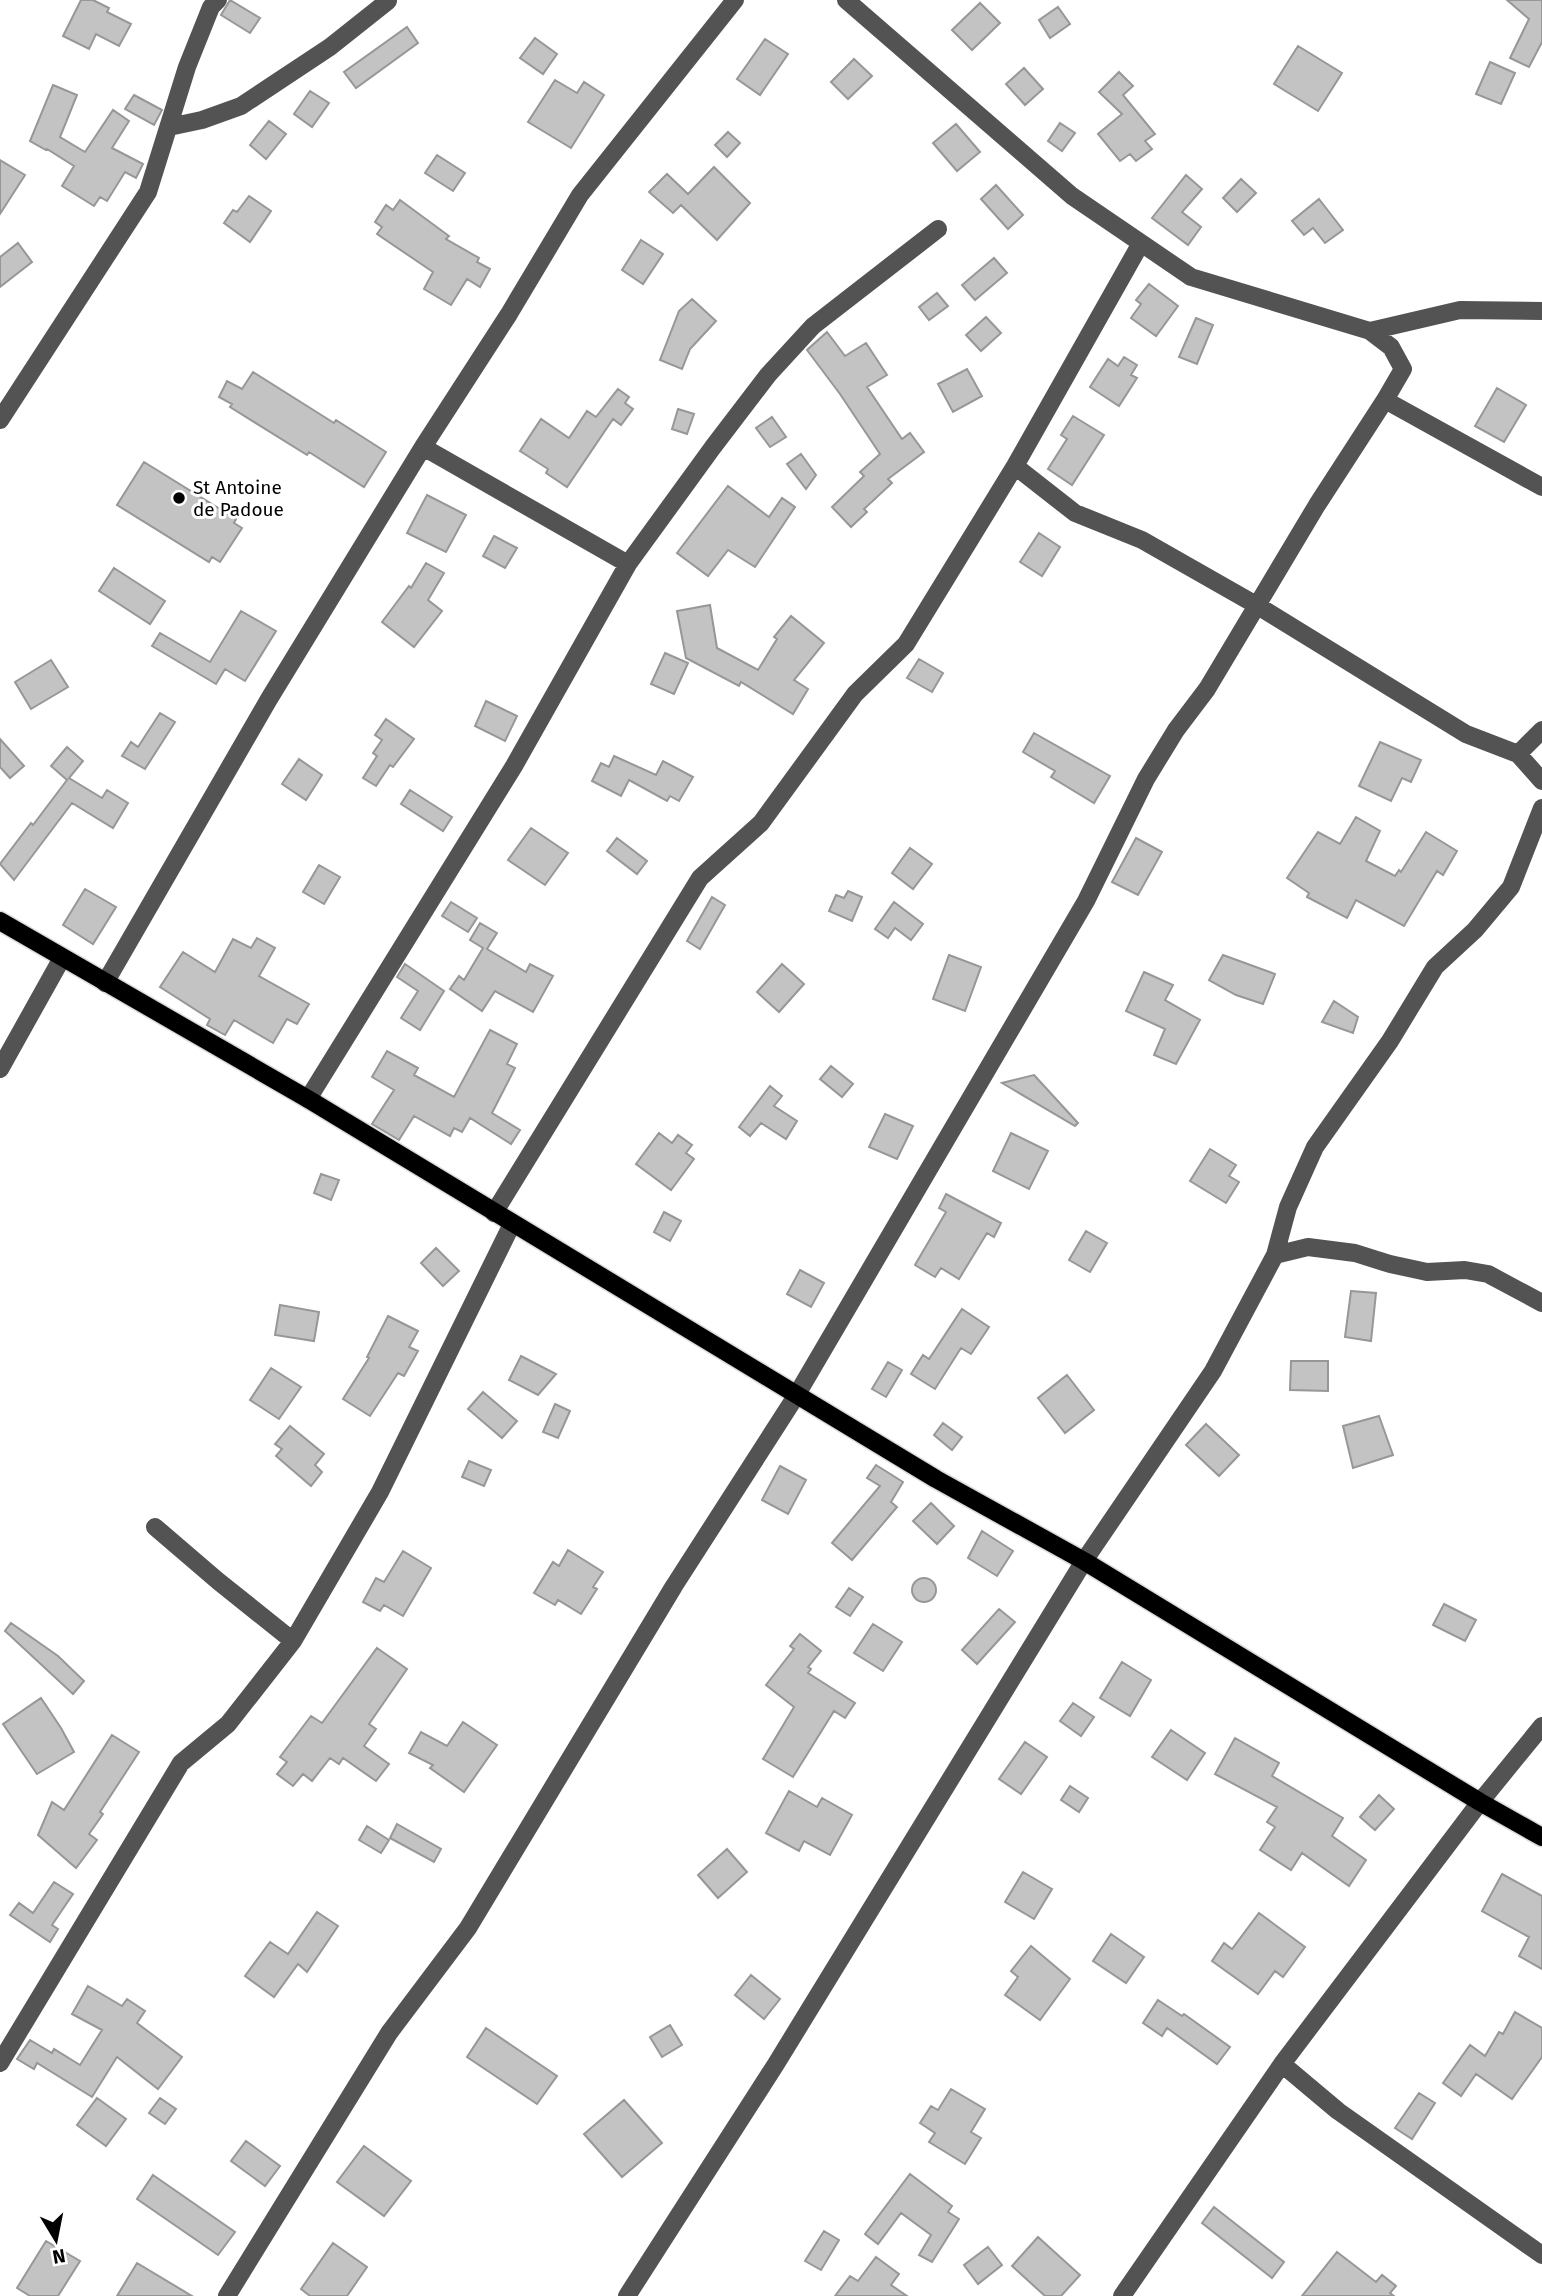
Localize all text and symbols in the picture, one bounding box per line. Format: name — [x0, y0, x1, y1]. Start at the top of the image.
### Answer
place label: St Antoine de Padoue — [193, 476, 284, 521]
marker: St Antoine de Padoue — [171, 490, 187, 506]
north arrow — [21, 2205, 91, 2275]
text: N — [51, 2244, 67, 2269]

